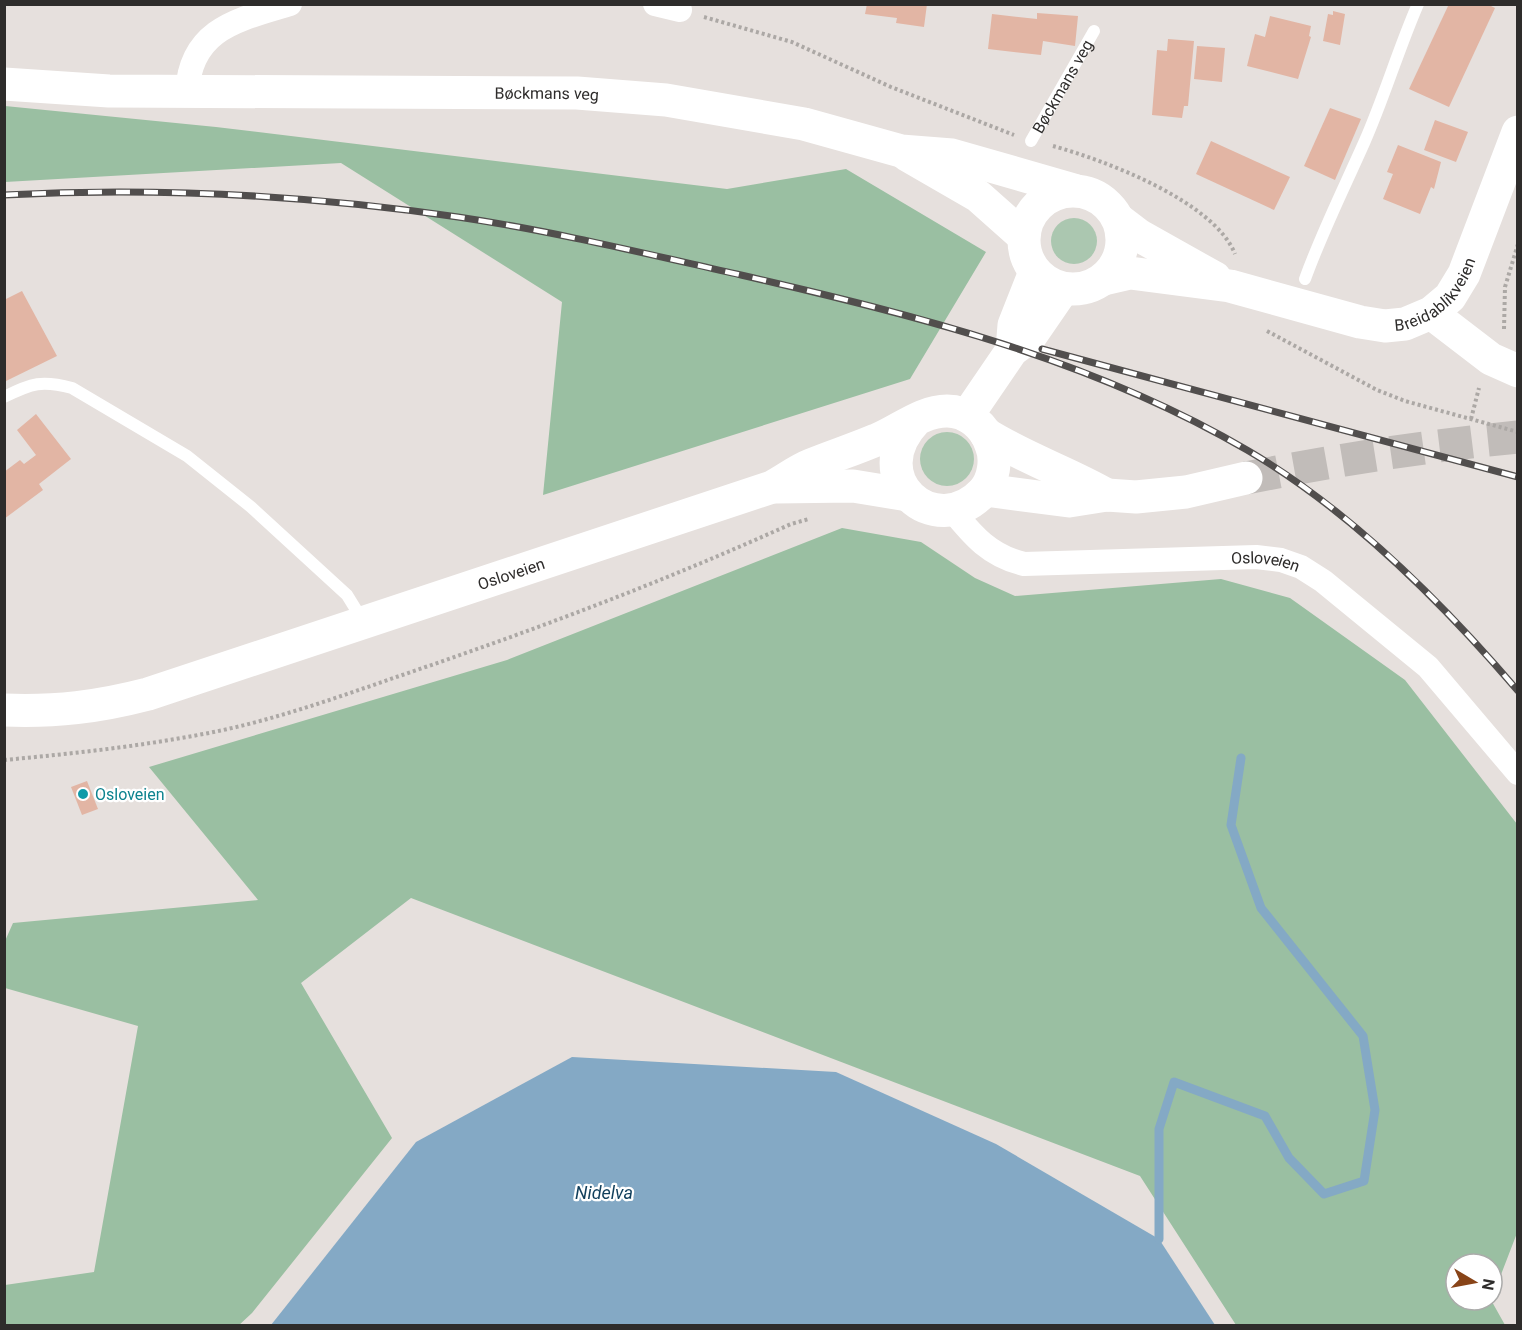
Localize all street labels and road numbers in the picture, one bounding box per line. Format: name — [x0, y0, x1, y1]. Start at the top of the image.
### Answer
street label: Bøckmans veg — [1028, 36, 1097, 136]
street label: Bøckmans veg — [494, 83, 600, 104]
street label: Breidablikveien — [1393, 255, 1479, 335]
street label: Osloveien — [1231, 547, 1303, 575]
street label: Osloveien — [475, 554, 547, 594]

